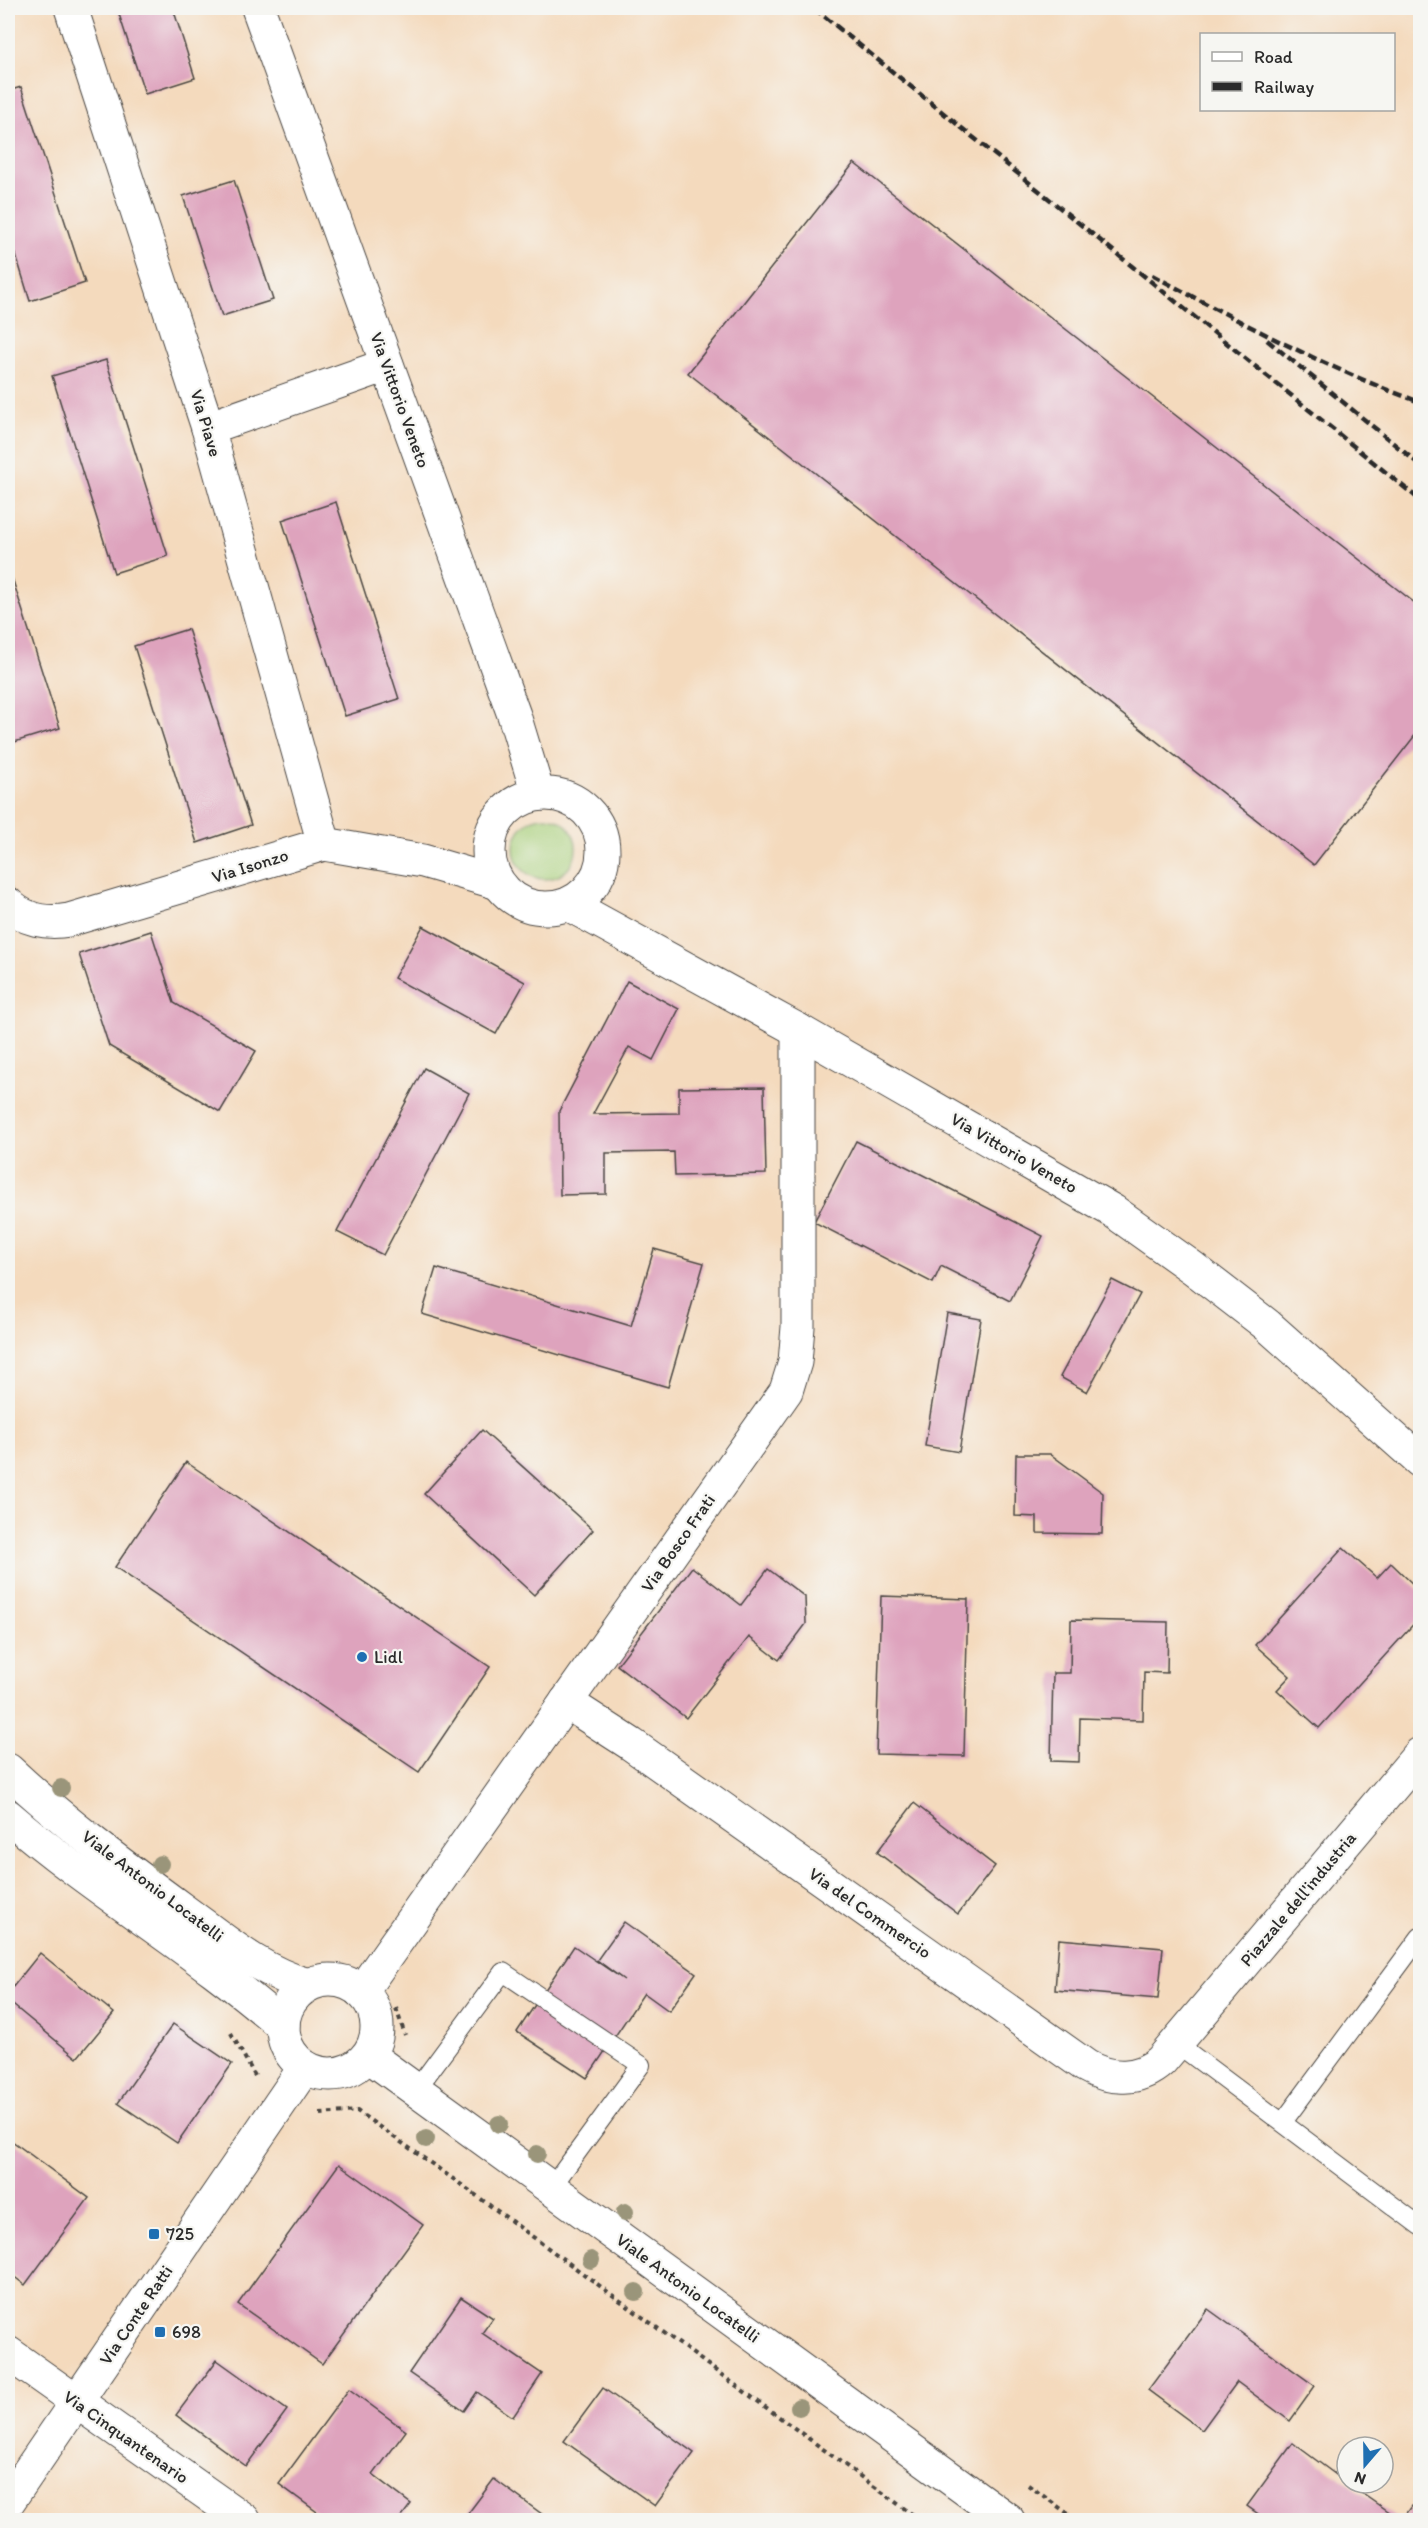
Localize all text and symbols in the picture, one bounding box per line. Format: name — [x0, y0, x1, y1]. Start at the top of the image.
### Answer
legend — [1200, 33, 1395, 111]
text: Road — [1254, 46, 1293, 68]
text: Railway — [1254, 76, 1315, 98]
street label: Via Vittorio Veneto — [365, 329, 435, 471]
street label: Via Piave — [185, 387, 227, 459]
street label: Via Isonzo — [209, 844, 291, 888]
street label: Via Vittorio Veneto — [947, 1108, 1081, 1198]
street label: Via Bosco Frati — [636, 1490, 720, 1596]
place label: Lidl — [374, 1646, 403, 1668]
marker: Lidl — [355, 1650, 369, 1664]
street label: Viale Antonio Locatelli — [77, 1825, 229, 1947]
street label: Piazzale dell'industria — [1235, 1827, 1361, 1971]
street label: Via del Commercio — [804, 1863, 936, 1963]
place label: 725 — [166, 2223, 194, 2245]
marker: 725 — [147, 2227, 161, 2241]
street label: Viale Antonio Locatelli — [612, 2228, 764, 2348]
street label: Via Conte Ratti — [95, 2261, 177, 2369]
place label: 698 — [172, 2321, 201, 2343]
marker: 698 — [153, 2325, 167, 2339]
street label: Via Cinquantenario — [59, 2386, 193, 2488]
north arrow — [1335, 2435, 1395, 2495]
text: N — [1352, 2468, 1368, 2489]

